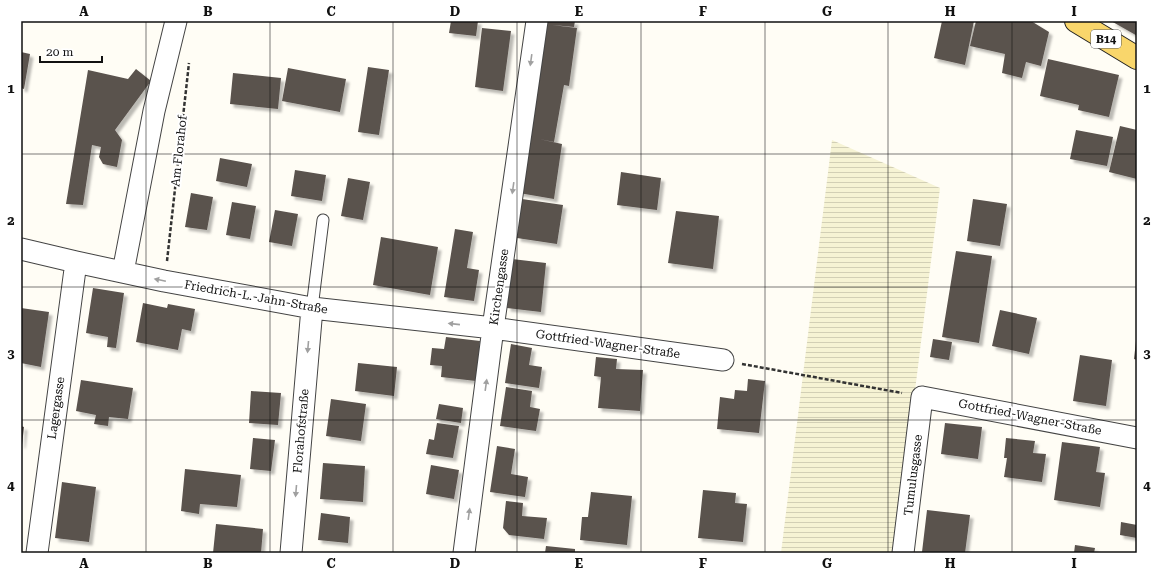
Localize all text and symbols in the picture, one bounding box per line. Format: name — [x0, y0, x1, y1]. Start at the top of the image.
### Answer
text: A — [79, 4, 89, 19]
text: B — [203, 4, 213, 19]
text: C — [326, 4, 336, 19]
text: D — [450, 4, 460, 19]
text: E — [575, 4, 583, 19]
text: F — [699, 4, 707, 19]
text: G — [822, 4, 832, 19]
text: H — [945, 4, 956, 19]
text: I — [1071, 4, 1077, 19]
road number: B14 — [1091, 30, 1121, 48]
scale bar — [40, 38, 102, 64]
text: 20 m — [46, 45, 73, 59]
one-way arrow — [528, 54, 534, 66]
text: 1 — [7, 81, 15, 96]
text: 1 — [1143, 81, 1151, 96]
street label: Am Florahof — [168, 114, 190, 187]
one-way arrow — [510, 182, 516, 194]
text: 2 — [7, 213, 15, 228]
text: 2 — [1143, 213, 1151, 228]
street label: Kirchengasse — [487, 247, 511, 326]
one-way arrow — [154, 277, 166, 283]
street label: Friedrich-L.-Jahn-Straße — [183, 277, 329, 317]
one-way arrow — [448, 321, 461, 327]
street label: Gottfried-Wagner-Straße — [535, 327, 681, 361]
one-way arrow — [305, 341, 312, 353]
text: 3 — [7, 346, 15, 361]
text: 3 — [1143, 346, 1151, 361]
street label: Lagergasse — [45, 375, 67, 440]
one-way arrow — [483, 379, 489, 392]
street label: Florahofstraße — [290, 388, 312, 474]
street label: Gottfried-Wagner-Straße — [957, 396, 1103, 438]
street label: Tumulusgasse — [901, 433, 925, 516]
text: 4 — [7, 478, 15, 493]
text: 4 — [1143, 478, 1151, 493]
one-way arrow — [293, 485, 299, 497]
one-way arrow — [466, 508, 472, 520]
text: A — [79, 556, 89, 571]
text: B — [203, 556, 213, 571]
text: C — [326, 556, 336, 571]
text: D — [450, 556, 460, 571]
text: E — [575, 556, 583, 571]
text: F — [699, 556, 707, 571]
text: G — [822, 556, 832, 571]
text: H — [945, 556, 956, 571]
text: I — [1071, 556, 1077, 571]

